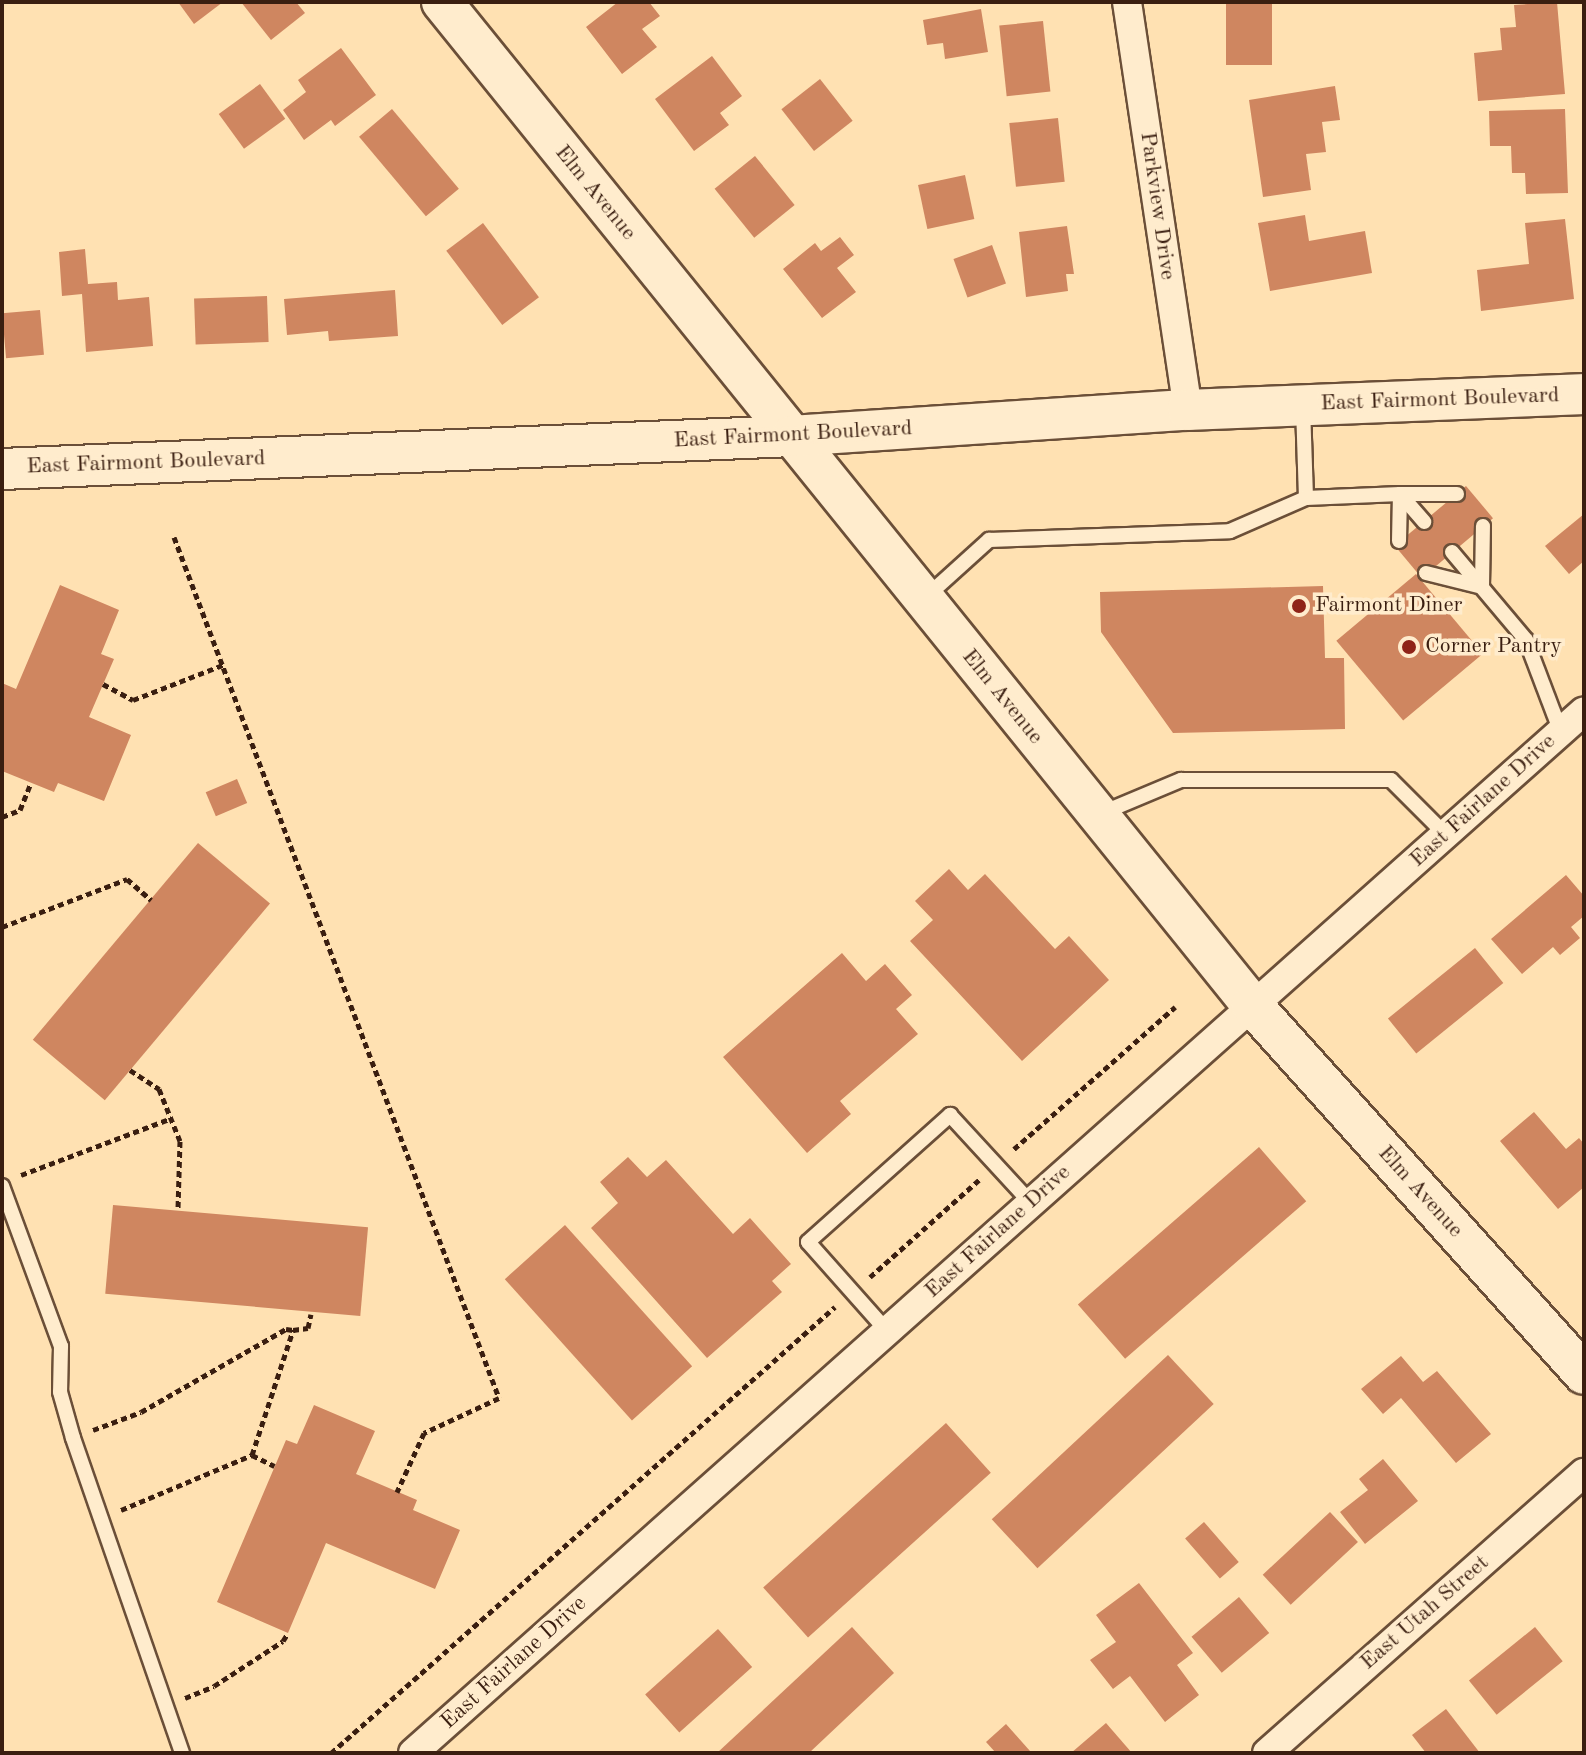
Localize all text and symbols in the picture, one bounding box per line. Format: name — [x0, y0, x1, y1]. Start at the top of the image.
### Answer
street label: Parkview Drive — [1134, 130, 1180, 282]
street label: Elm Avenue — [549, 140, 641, 246]
street label: East Fairmont Boulevard — [1320, 383, 1560, 417]
street label: East Fairmont Boulevard — [673, 416, 913, 454]
street label: East Fairmont Boulevard — [26, 446, 266, 480]
place label: Fairmont Diner — [1315, 593, 1463, 619]
marker: Fairmont Diner — [1290, 597, 1308, 615]
place label: Corner Pantry — [1425, 634, 1562, 660]
marker: Corner Pantry — [1400, 638, 1418, 656]
street label: Elm Avenue — [956, 644, 1048, 750]
street label: East Fairlane Drive — [1405, 729, 1561, 873]
street label: Elm Avenue — [1372, 1141, 1468, 1243]
street label: East Fairlane Drive — [920, 1160, 1076, 1304]
street label: East Utah Street — [1355, 1550, 1495, 1676]
street label: East Fairlane Drive — [436, 1591, 592, 1735]

